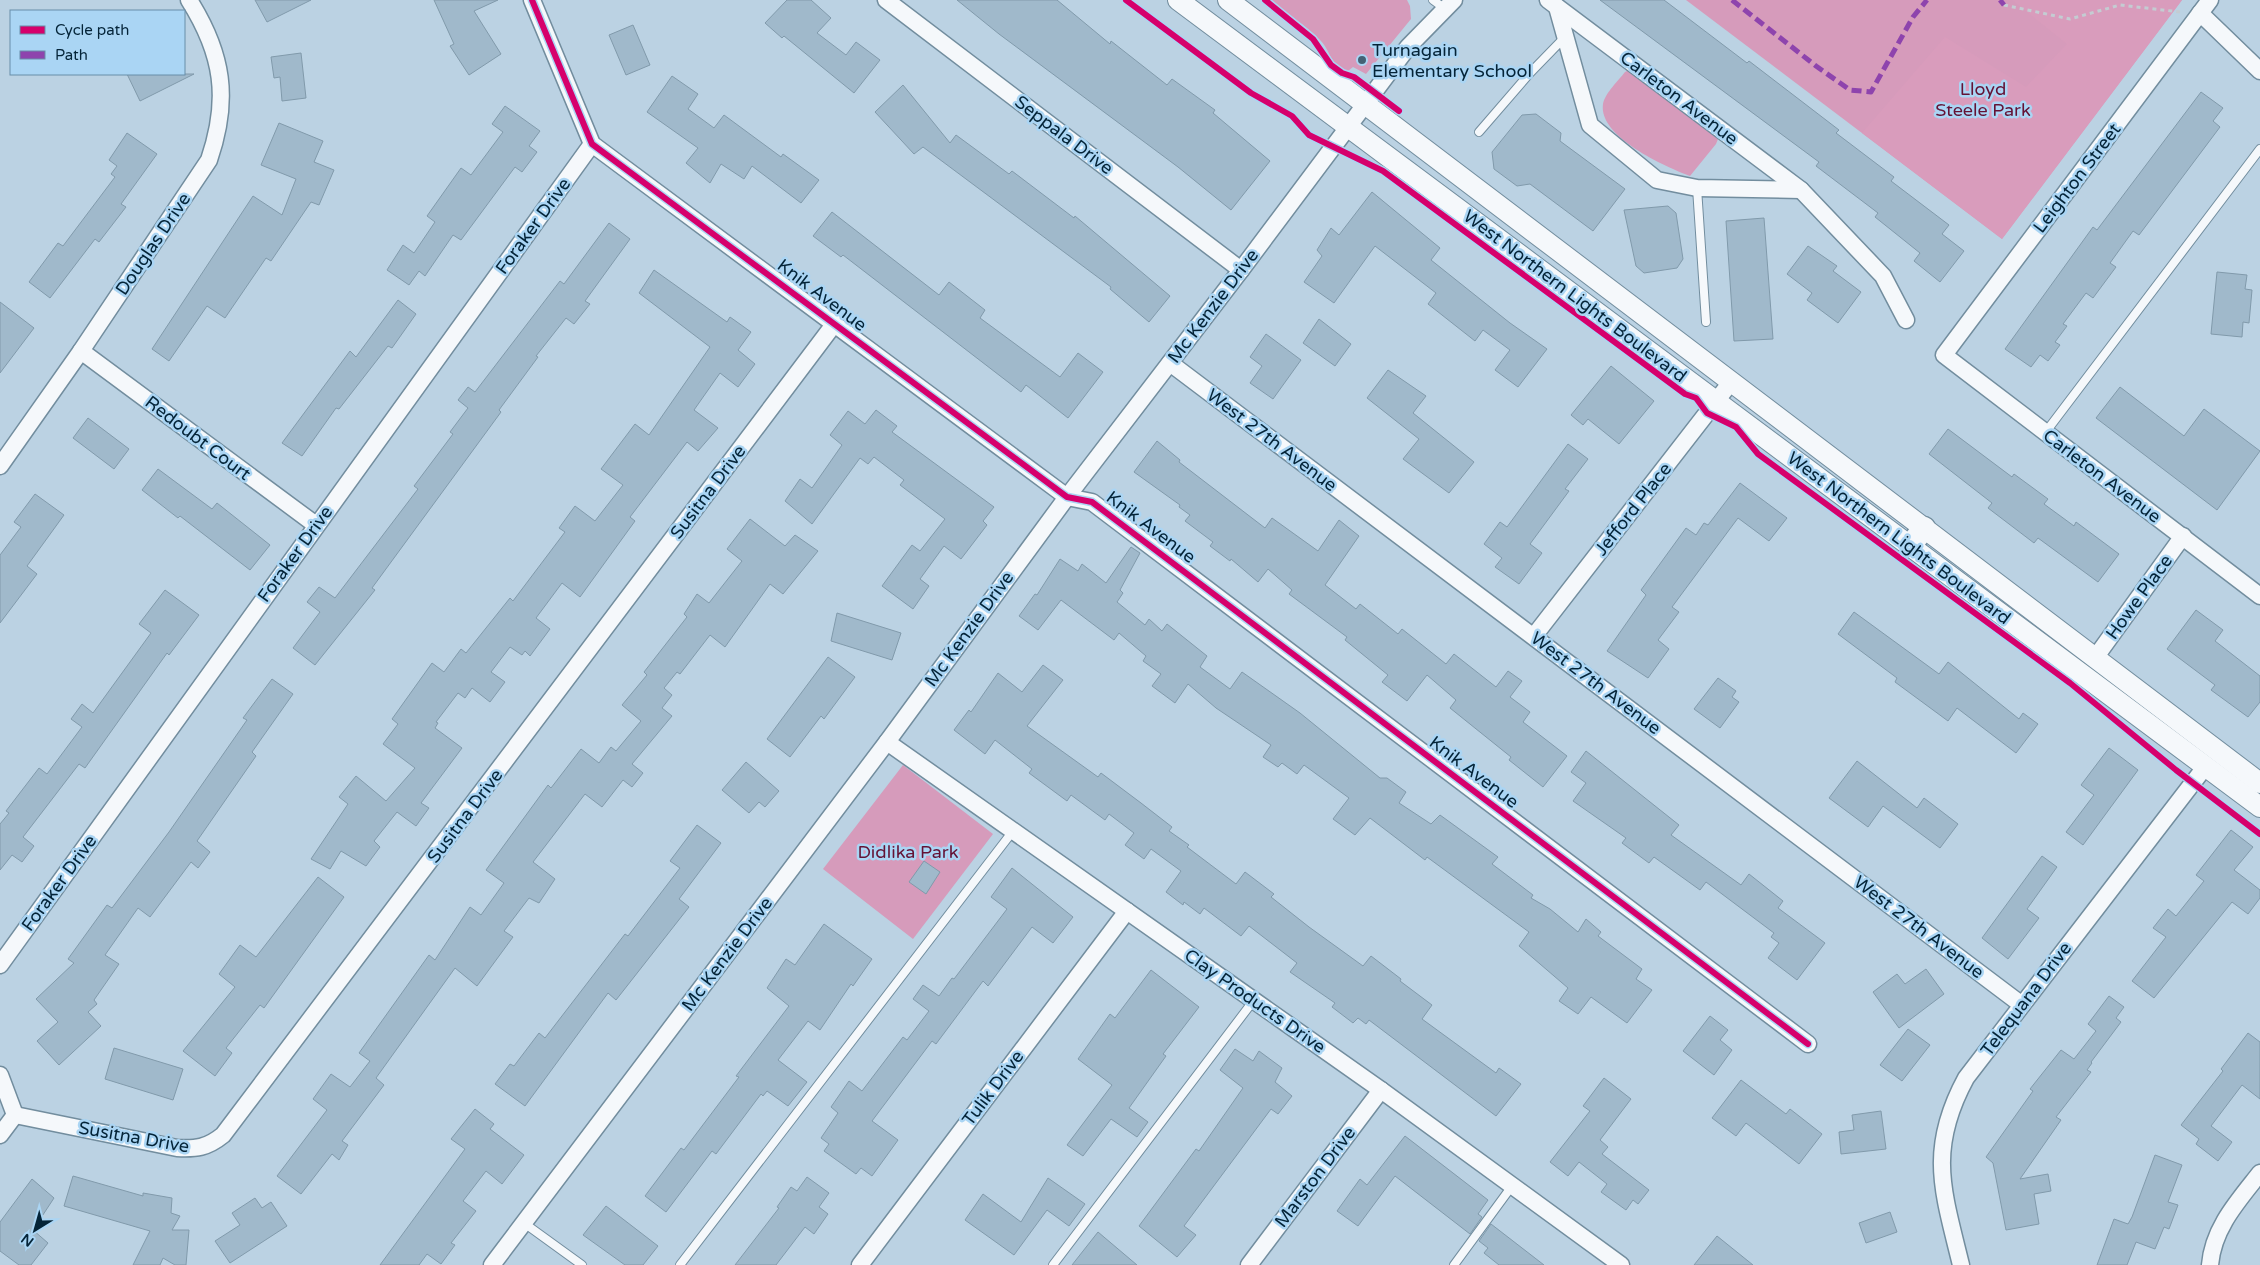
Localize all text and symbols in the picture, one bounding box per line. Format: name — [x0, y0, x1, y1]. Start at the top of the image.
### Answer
legend — [10, 10, 185, 75]
text: Cycle path — [55, 21, 129, 39]
place label: Turnagain Elementary School — [1372, 39, 1532, 82]
text: Path — [55, 46, 88, 64]
street label: Carleton Avenue — [1616, 47, 1742, 149]
marker: Turnagain Elementary School — [1356, 54, 1368, 66]
park label: Lloyd Steele Park — [1935, 78, 2031, 121]
street label: Seppala Drive — [1010, 91, 1118, 179]
street label: Leighton Street — [2029, 119, 2126, 237]
street label: Foraker Drive — [491, 173, 575, 279]
street label: Douglas Drive — [111, 189, 195, 299]
street label: West Northern Lights Boulevard — [1459, 205, 1691, 387]
street label: Mc Kenzie Drive — [1163, 245, 1263, 367]
street label: Knik Avenue — [773, 254, 871, 336]
street label: West 27th Avenue — [1203, 384, 1341, 496]
street label: Redoubt Court — [141, 391, 255, 485]
street label: Carleton Avenue — [2039, 425, 2165, 527]
street label: Susitna Drive — [666, 441, 750, 543]
street label: West Northern Lights Boulevard — [1783, 447, 2015, 629]
street label: Jefford Place — [1590, 458, 1676, 560]
street label: Knik Avenue — [1102, 486, 1200, 568]
street label: Foraker Drive — [253, 501, 337, 607]
street label: Howe Place — [2101, 550, 2177, 644]
street label: Mc Kenzie Drive — [920, 567, 1018, 691]
street label: West 27th Avenue — [1527, 627, 1665, 739]
street label: Knik Avenue — [1425, 731, 1523, 813]
street label: Susitna Drive — [423, 765, 507, 867]
street label: Foraker Drive — [17, 830, 101, 936]
park label: Didlika Park — [857, 841, 959, 863]
street label: West 27th Avenue — [1850, 871, 1988, 983]
street label: Mc Kenzie Drive — [677, 893, 777, 1015]
street label: Telequana Drive — [1976, 938, 2076, 1060]
street label: Clay Products Drive — [1180, 944, 1330, 1058]
street label: Tulik Drive — [958, 1046, 1028, 1130]
street label: Susitna Drive — [77, 1116, 191, 1158]
street label: Marston Drive — [1270, 1122, 1360, 1232]
north arrow — [10, 1205, 60, 1255]
text: N — [18, 1230, 37, 1250]

